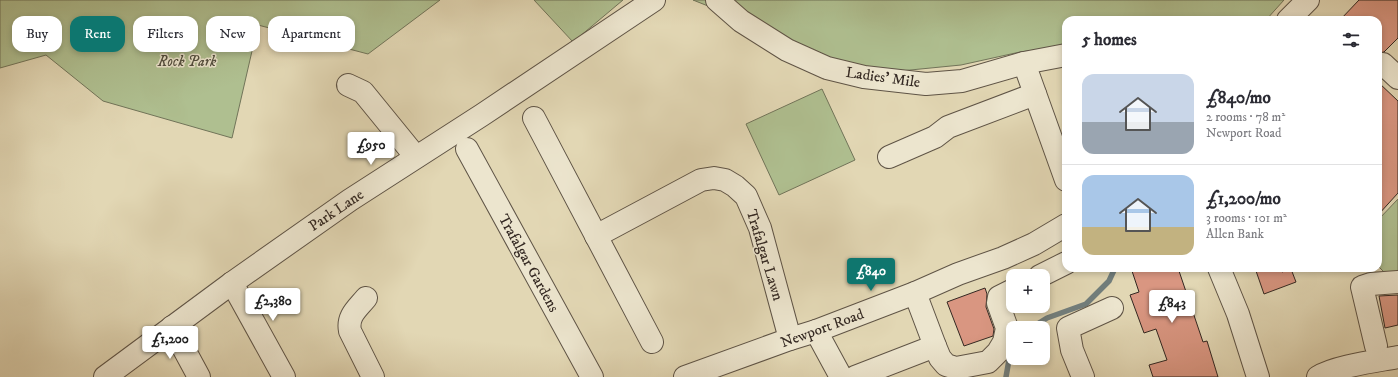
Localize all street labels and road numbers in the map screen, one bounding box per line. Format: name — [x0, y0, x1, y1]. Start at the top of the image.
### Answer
street label: Ladies' Mile — [844, 63, 921, 92]
street label: Park Lane — [305, 185, 367, 236]
street label: Trafalgar Lawn — [742, 207, 787, 303]
street label: Trafalgar Gardens — [494, 211, 563, 315]
street label: Newport Road — [778, 304, 867, 352]

